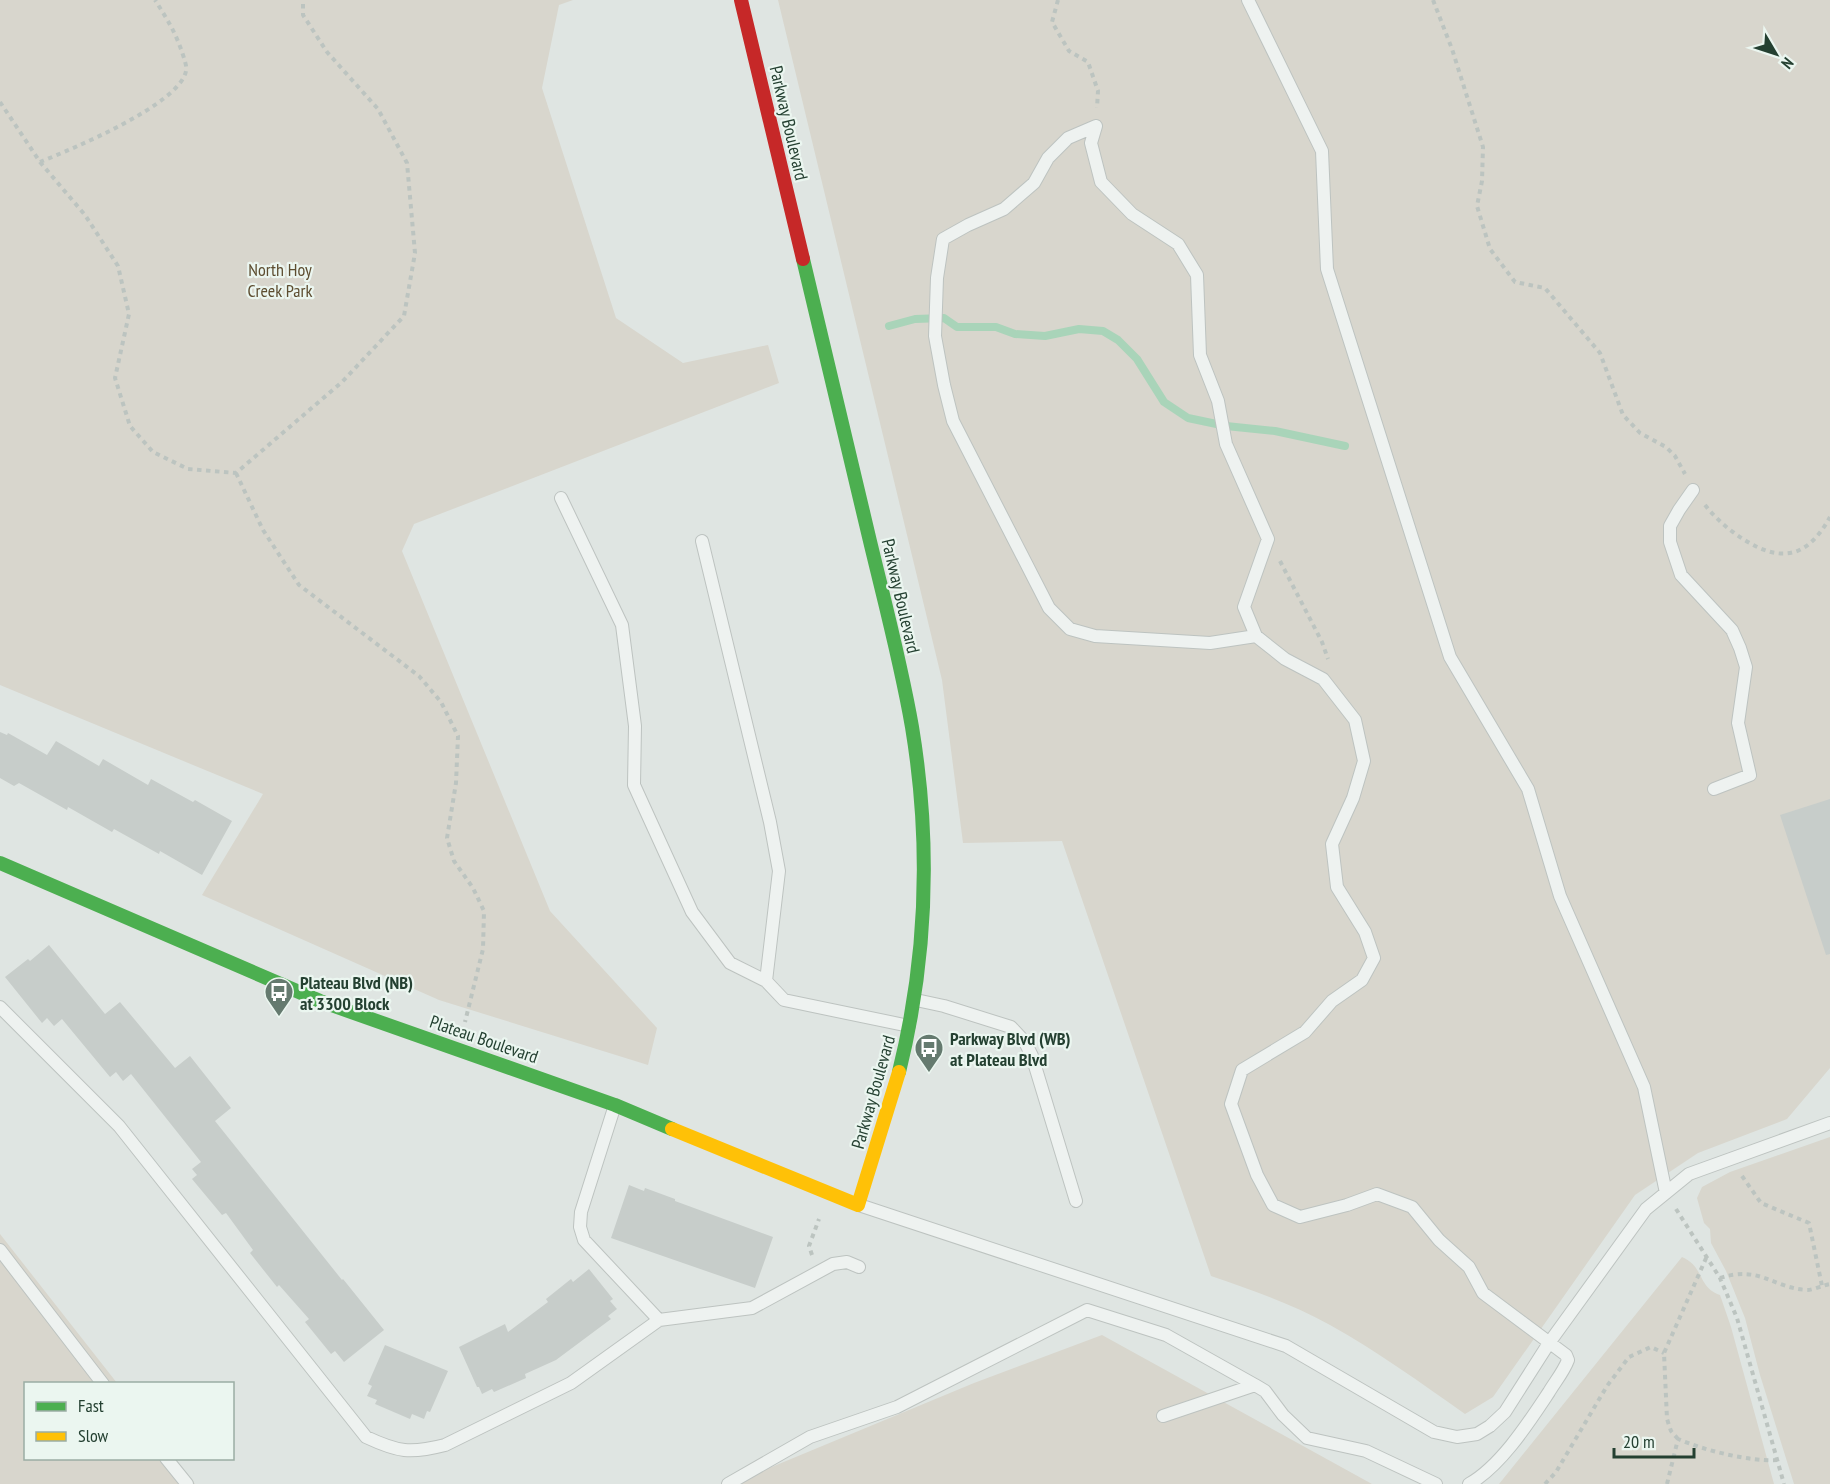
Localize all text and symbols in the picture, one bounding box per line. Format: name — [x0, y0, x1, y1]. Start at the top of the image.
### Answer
north arrow — [1746, 24, 1806, 84]
text: N — [1777, 54, 1798, 73]
street label: Parkway Boulevard — [765, 63, 813, 183]
park label: North Hoy Creek Park — [248, 258, 312, 302]
street label: Parkway Boulevard — [877, 536, 925, 656]
place label: Plateau Blvd (NB) at 3300 Block — [300, 971, 413, 1015]
bus stop icon: Plateau Blvd (NB) at 3300 Block — [263, 976, 295, 1018]
street label: Plateau Boulevard — [427, 1010, 541, 1068]
place label: Parkway Blvd (WB) at Plateau Blvd — [950, 1027, 1071, 1071]
bus stop icon: Parkway Blvd (WB) at Plateau Blvd — [913, 1032, 945, 1074]
street label: Parkway Boulevard — [846, 1033, 900, 1151]
legend — [24, 1382, 234, 1460]
text: Fast — [78, 1394, 104, 1417]
scale bar — [1614, 1421, 1694, 1459]
text: Slow — [78, 1424, 109, 1447]
text: 20 m — [1623, 1430, 1655, 1453]

